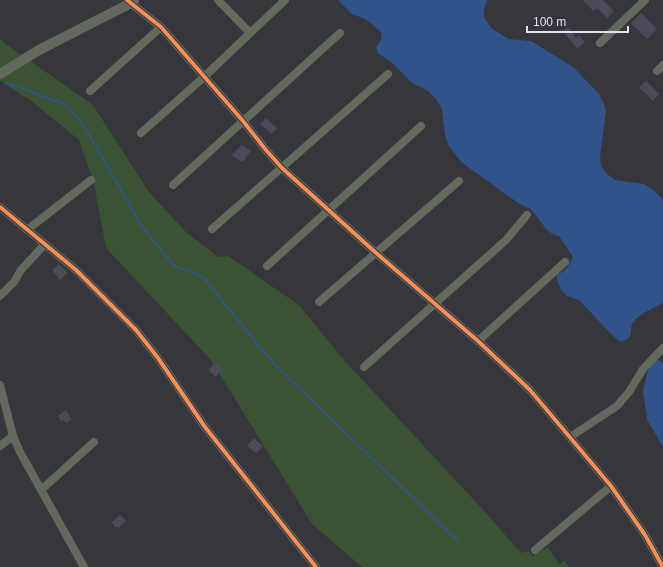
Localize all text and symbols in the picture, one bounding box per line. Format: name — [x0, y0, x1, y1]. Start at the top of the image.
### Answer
scale bar — [527, 8, 628, 34]
text: 100 m — [533, 15, 566, 29]

